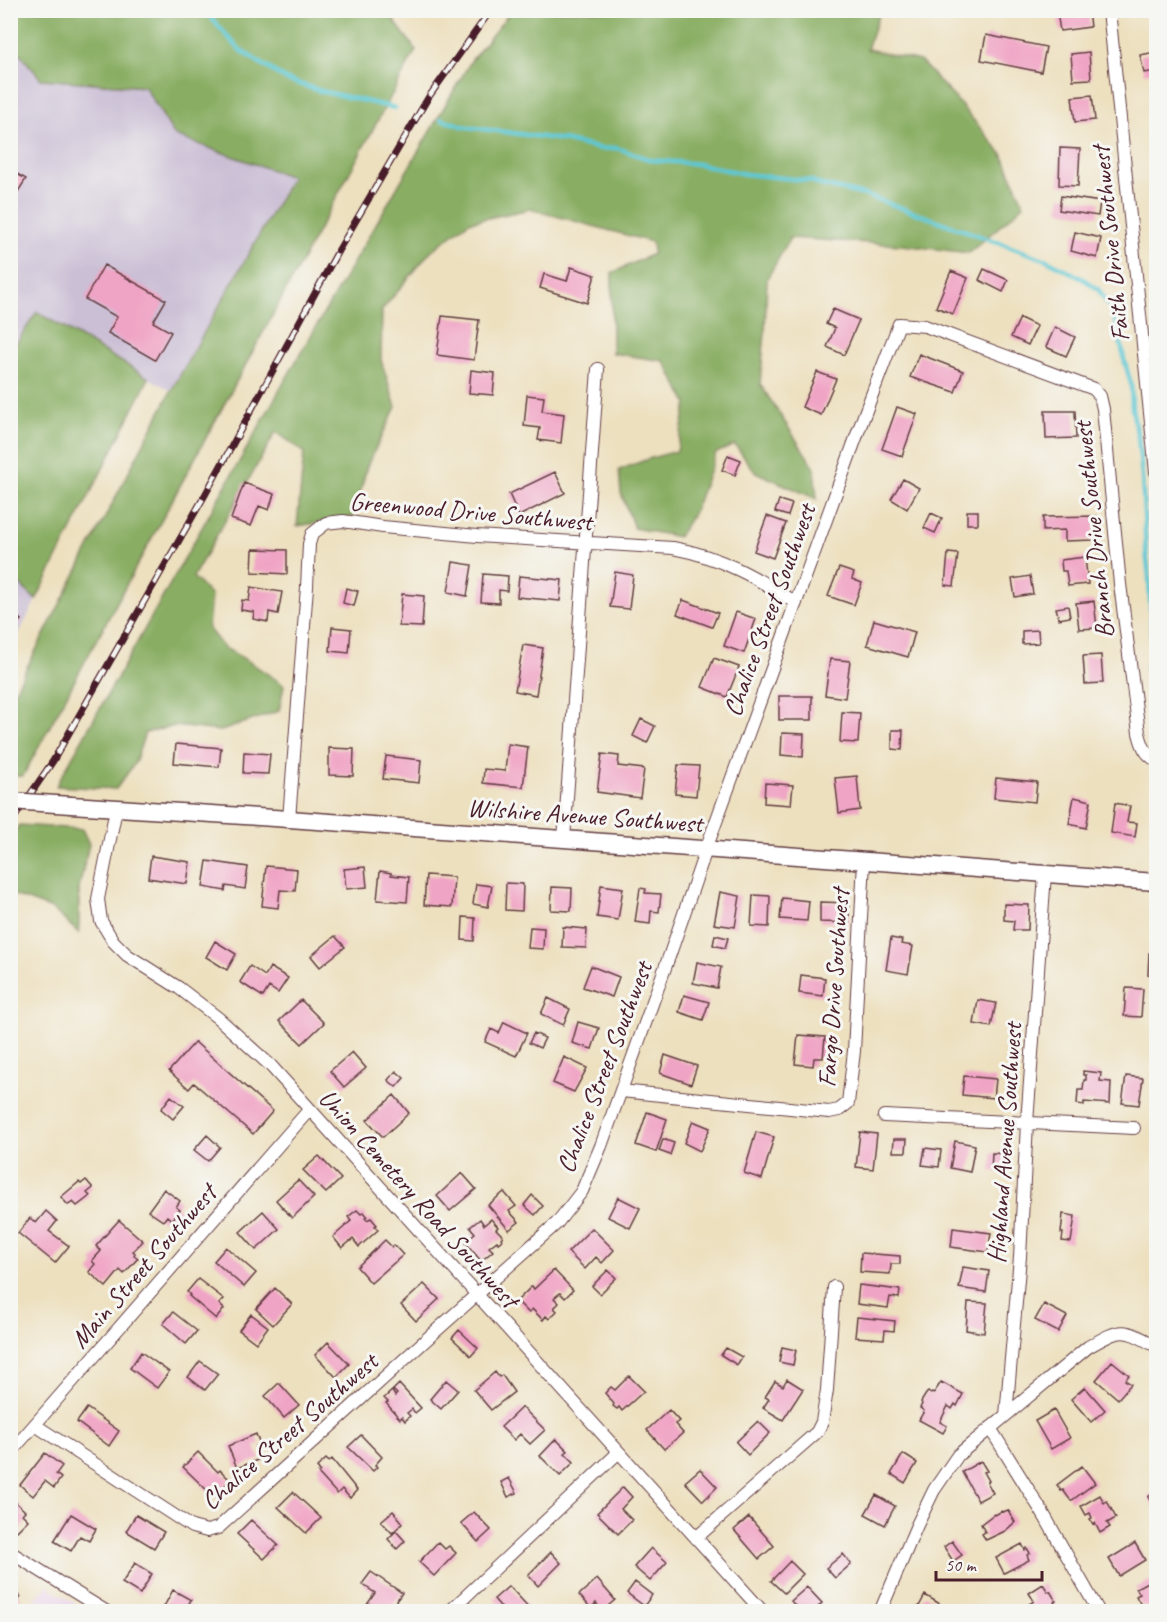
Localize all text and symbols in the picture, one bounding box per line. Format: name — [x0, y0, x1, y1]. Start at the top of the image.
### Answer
street label: Faith Drive Southwest — [1083, 141, 1137, 343]
street label: Branch Drive Southwest — [1065, 418, 1121, 640]
street label: Greenwood Drive Southwest — [349, 484, 596, 539]
street label: Chalice Street Southwest — [716, 497, 824, 721]
street label: Wilshire Avenue Southwest — [466, 791, 706, 840]
street label: Fargo Drive Southwest — [810, 884, 857, 1088]
street label: Chalice Street Southwest — [549, 955, 661, 1177]
street label: Highland Avenue Southwest — [980, 1019, 1030, 1264]
street label: Union Cemetery Road Southwest — [312, 1082, 528, 1317]
street label: Main Street Southwest — [63, 1175, 226, 1355]
street label: Chalice Street Southwest — [194, 1344, 386, 1517]
scale bar — [936, 1544, 1042, 1582]
text: 50 m — [945, 1554, 978, 1576]

